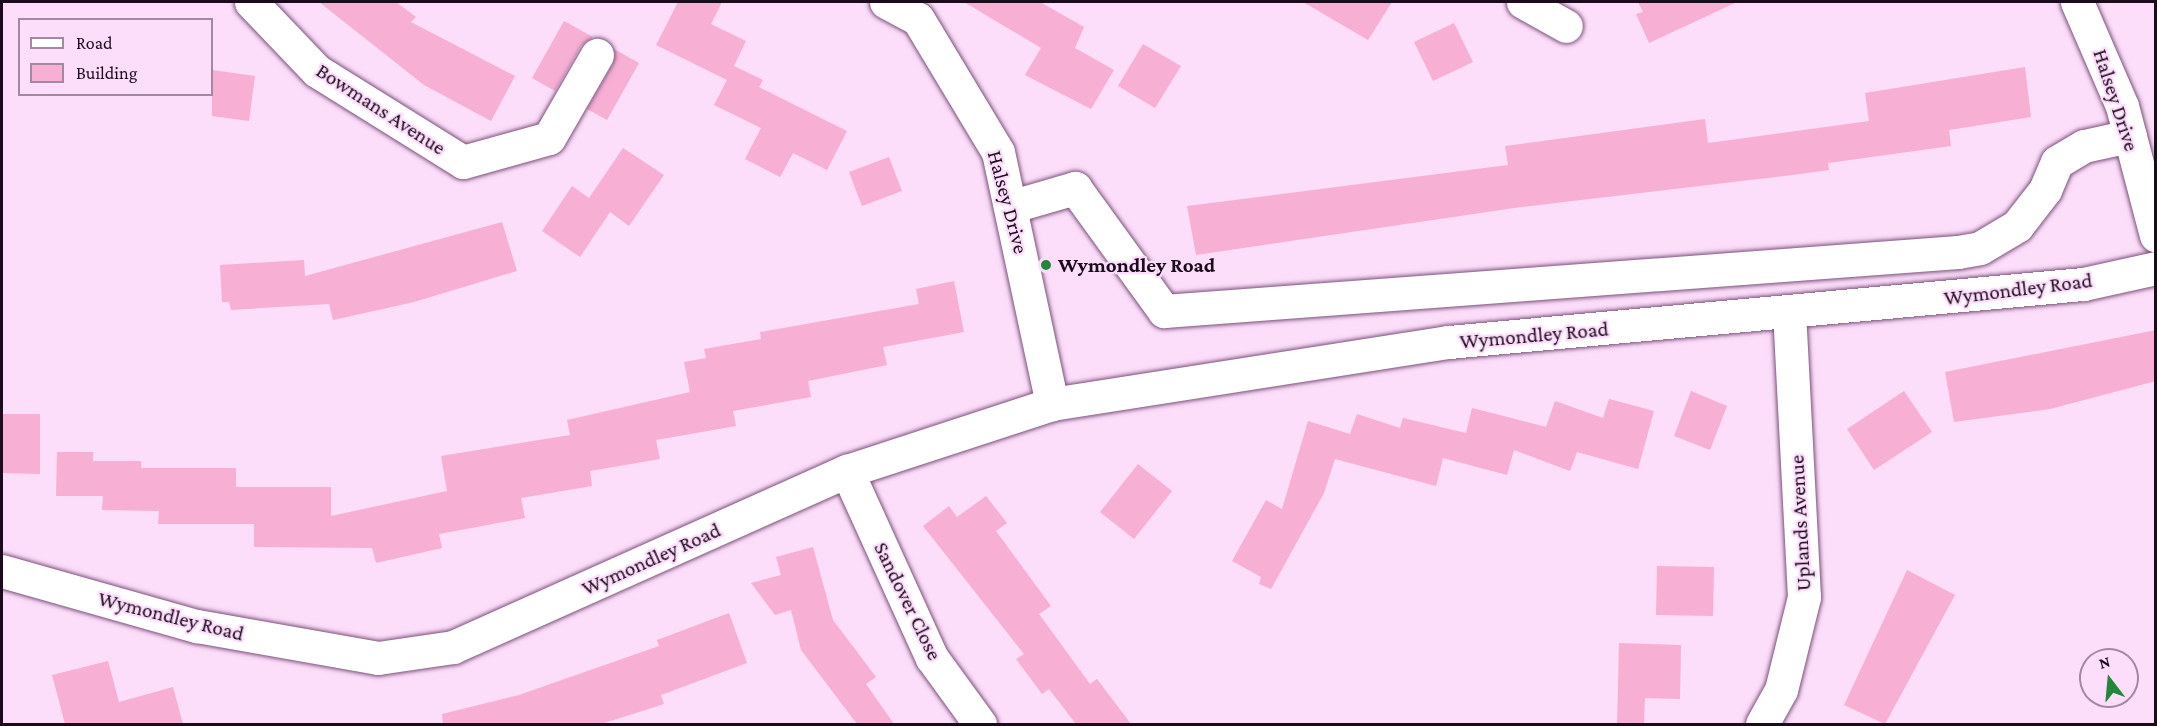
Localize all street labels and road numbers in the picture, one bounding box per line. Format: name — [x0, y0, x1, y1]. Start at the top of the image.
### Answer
street label: Halsey Drive — [2088, 46, 2144, 154]
street label: Bowmans Avenue — [312, 58, 450, 160]
street label: Halsey Drive — [982, 148, 1034, 256]
street label: Wymondley Road — [1942, 267, 2094, 311]
street label: Wymondley Road — [1459, 316, 1609, 354]
street label: Uplands Avenue — [1784, 454, 1816, 592]
street label: Wymondley Road — [578, 517, 724, 601]
street label: Sandover Close — [869, 538, 947, 664]
street label: Wymondley Road — [96, 586, 246, 646]

